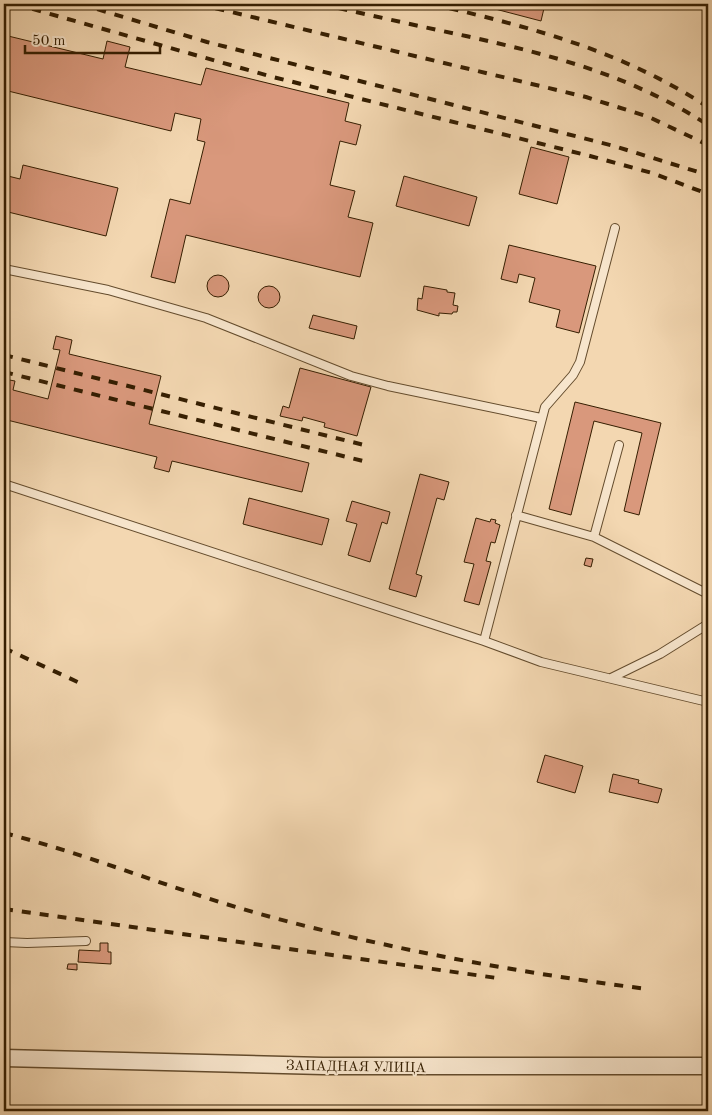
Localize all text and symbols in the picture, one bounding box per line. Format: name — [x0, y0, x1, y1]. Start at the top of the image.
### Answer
scale bar — [25, 22, 160, 54]
text: 50 m — [32, 34, 66, 49]
street label: ЗАПАДНАЯ УЛИЦА — [286, 1059, 427, 1075]

